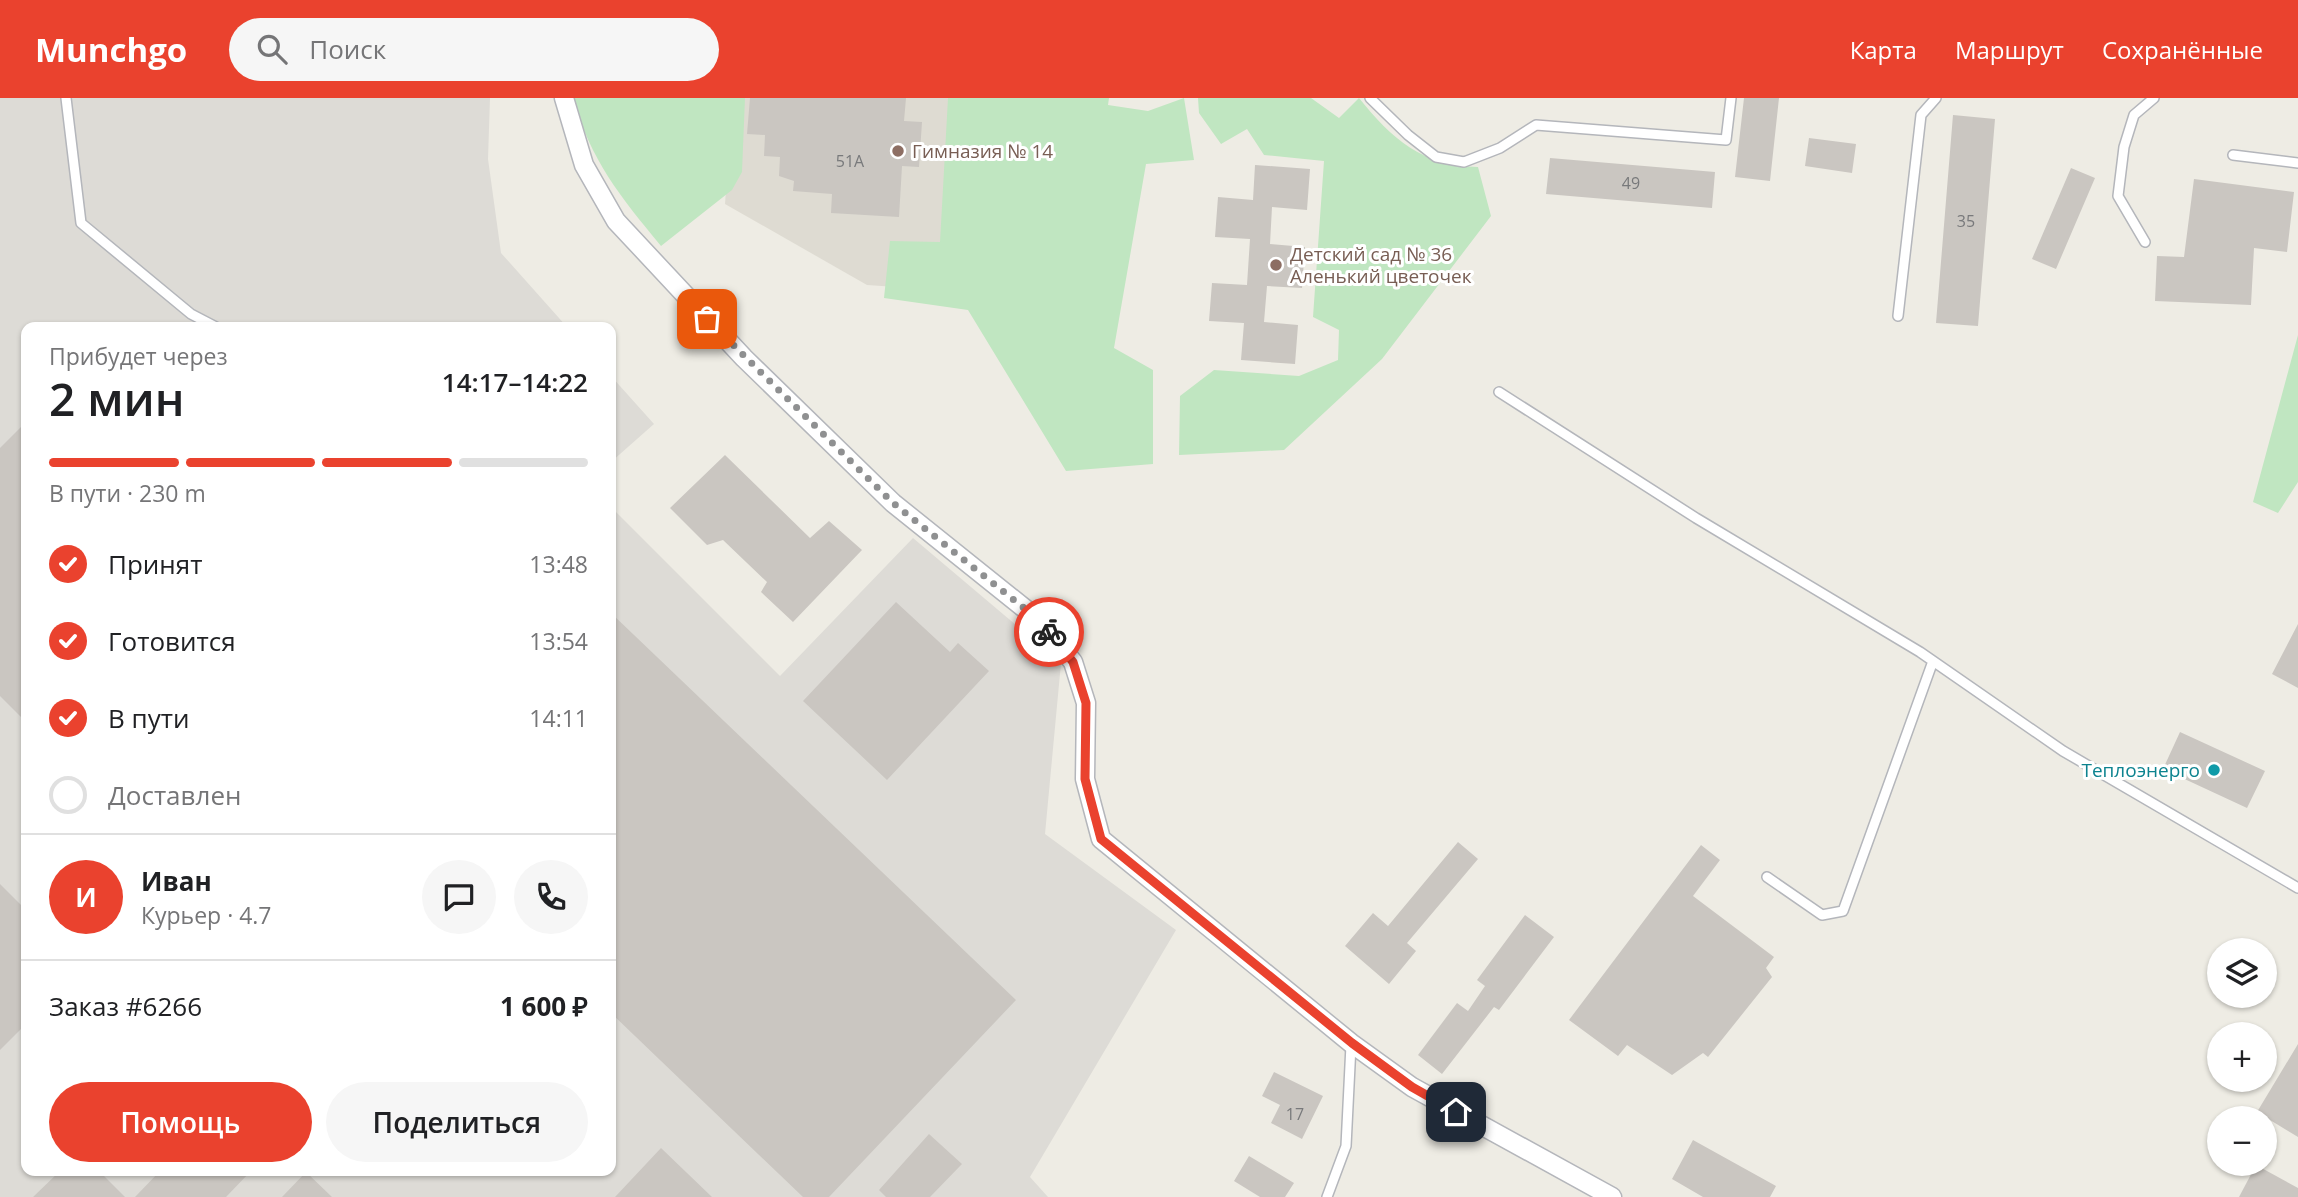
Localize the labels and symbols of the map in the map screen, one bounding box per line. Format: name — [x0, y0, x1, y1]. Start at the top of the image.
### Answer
place label: Гимназия № 14 — [912, 138, 1053, 164]
marker: Гимназия № 14 — [890, 143, 906, 159]
house number: 51А — [836, 150, 865, 172]
house number: 49 — [1622, 172, 1640, 194]
house number: 35 — [1957, 210, 1975, 232]
place label: Детский сад № 36 Аленький цветочек — [1290, 241, 1472, 289]
marker: Детский сад № 36 Аленький цветочек — [1268, 257, 1284, 273]
pin — [677, 289, 737, 349]
courier — [1014, 597, 1084, 667]
place label: Теплоэнерго — [2081, 757, 2200, 783]
marker: Теплоэнерго — [2206, 762, 2222, 778]
pin — [1426, 1082, 1486, 1142]
house number: 17 — [1286, 1103, 1304, 1125]

